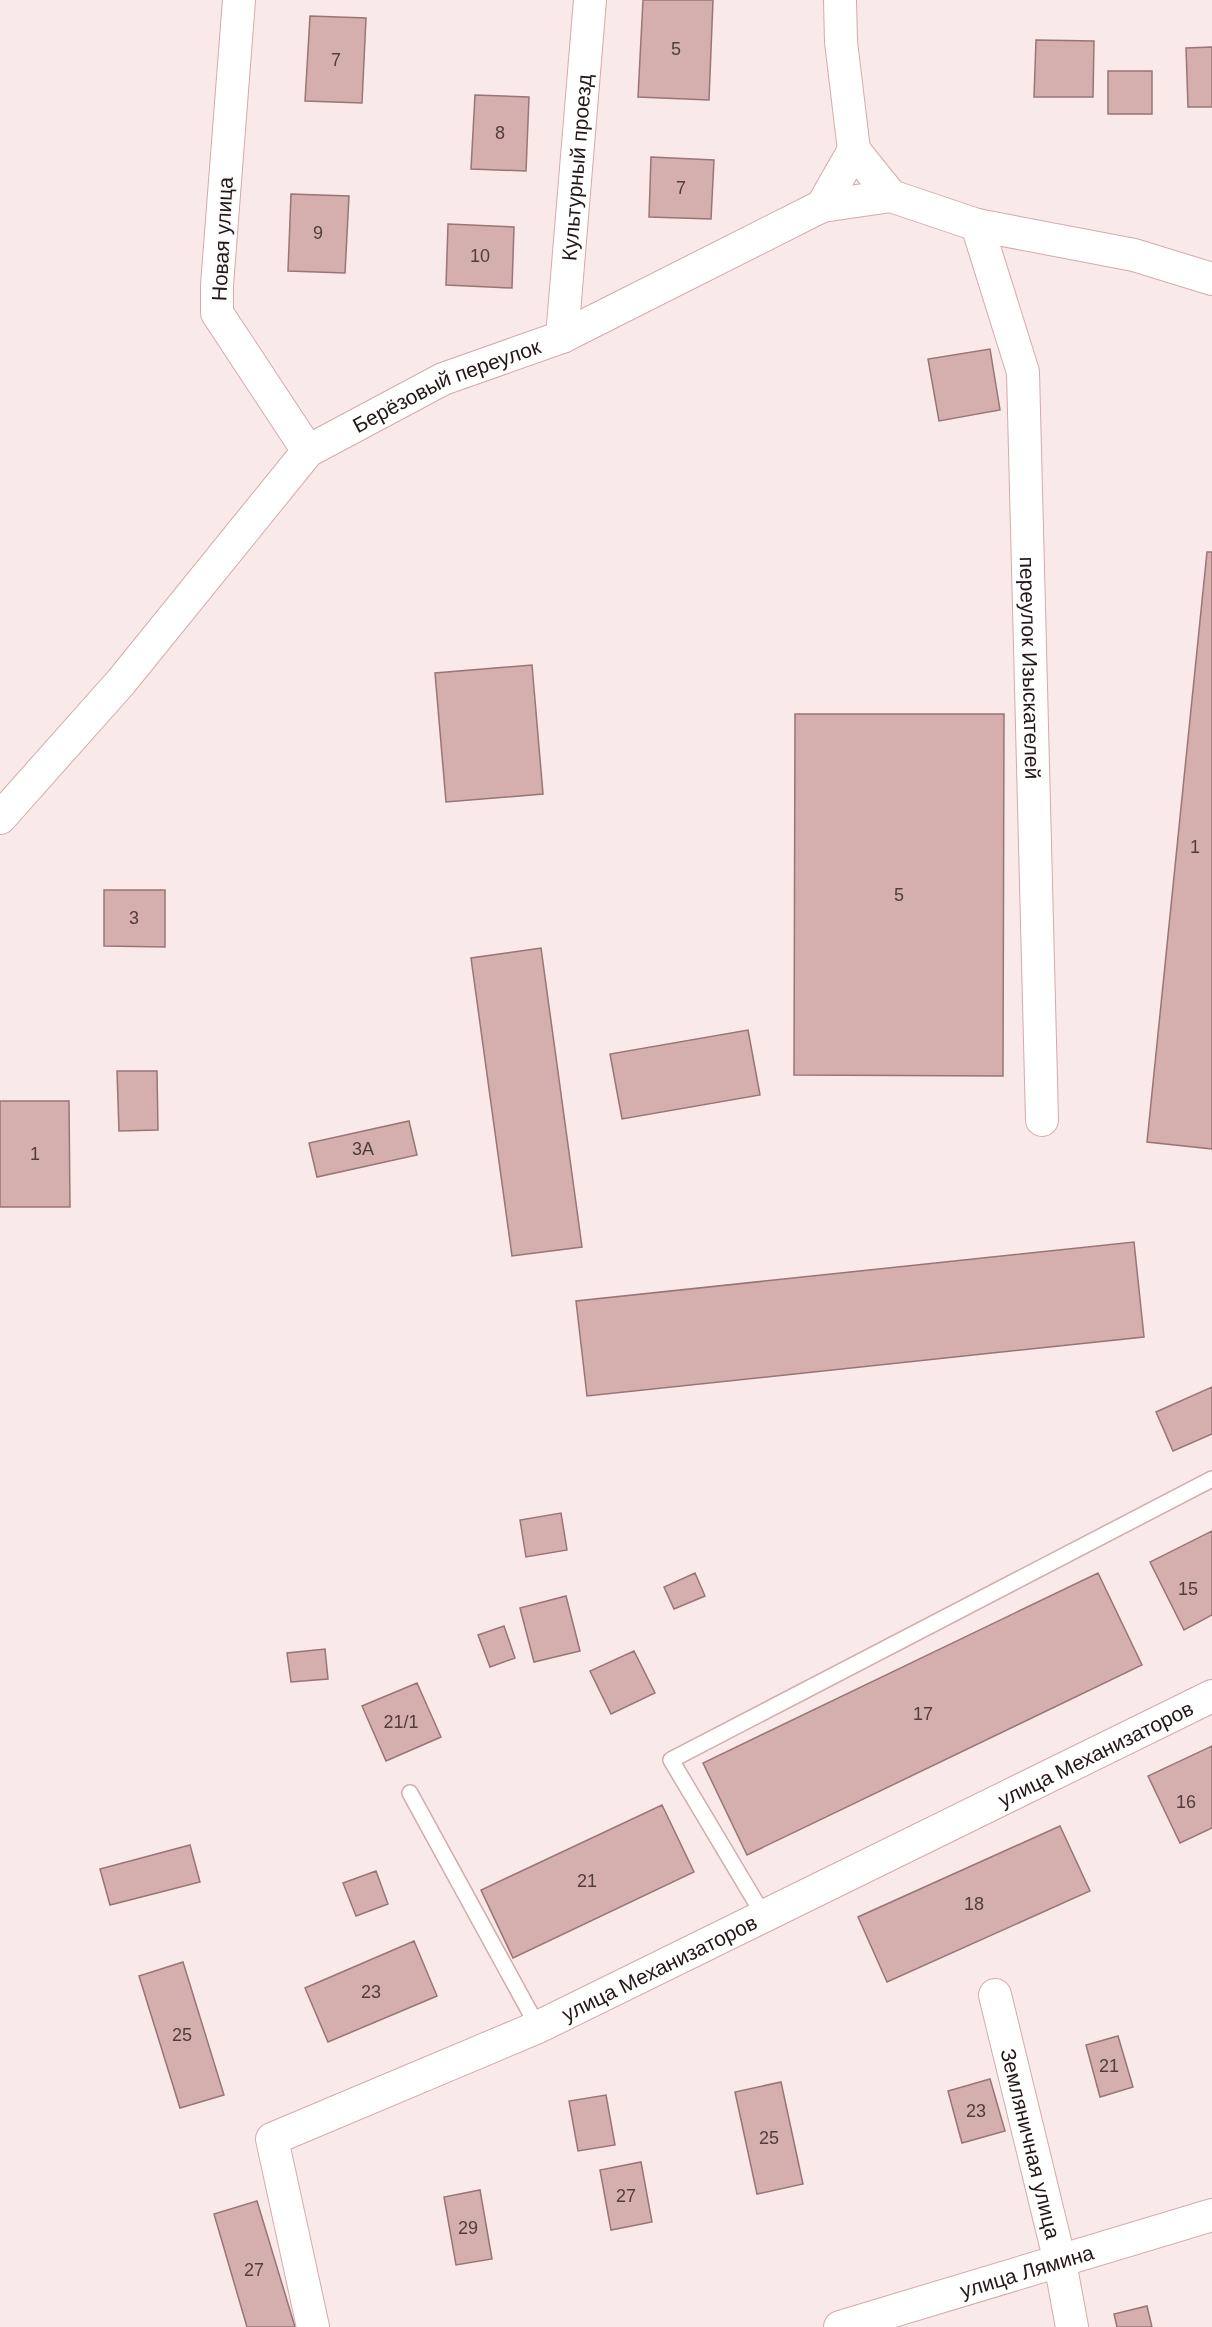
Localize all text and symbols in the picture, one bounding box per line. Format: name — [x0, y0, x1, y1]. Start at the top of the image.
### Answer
house number: 5 — [671, 39, 681, 59]
house number: 7 — [331, 50, 341, 70]
street label: Культурный проезд — [557, 73, 595, 262]
house number: 8 — [495, 123, 505, 143]
street label: Новая улица — [207, 176, 237, 302]
house number: 7 — [676, 178, 686, 198]
house number: 9 — [313, 223, 323, 243]
house number: 10 — [470, 246, 490, 266]
street label: Берёзовый переулок — [349, 334, 544, 437]
street label: переулок Изыскателей — [1016, 556, 1045, 779]
house number: 1 — [1190, 837, 1200, 857]
house number: 5 — [894, 885, 904, 905]
house number: 3 — [129, 908, 139, 928]
house number: 3А — [352, 1139, 374, 1159]
house number: 1 — [30, 1144, 40, 1164]
house number: 15 — [1178, 1579, 1198, 1599]
street label: улица Механизаторов — [994, 1696, 1197, 1811]
house number: 17 — [913, 1704, 933, 1724]
house number: 21/1 — [383, 1712, 419, 1732]
house number: 16 — [1176, 1792, 1196, 1812]
house number: 21 — [577, 1871, 597, 1891]
house number: 18 — [964, 1894, 984, 1914]
street label: улица Механизаторов — [558, 1910, 760, 2025]
house number: 23 — [361, 1982, 381, 2002]
house number: 25 — [172, 2025, 192, 2045]
street label: Земляничная улица — [997, 2046, 1066, 2241]
house number: 21 — [1099, 2056, 1119, 2076]
house number: 23 — [966, 2101, 986, 2121]
house number: 25 — [759, 2128, 779, 2148]
house number: 27 — [616, 2186, 636, 2206]
house number: 29 — [458, 2218, 478, 2238]
street label: улица Лямина — [957, 2240, 1097, 2302]
house number: 27 — [244, 2260, 264, 2280]

